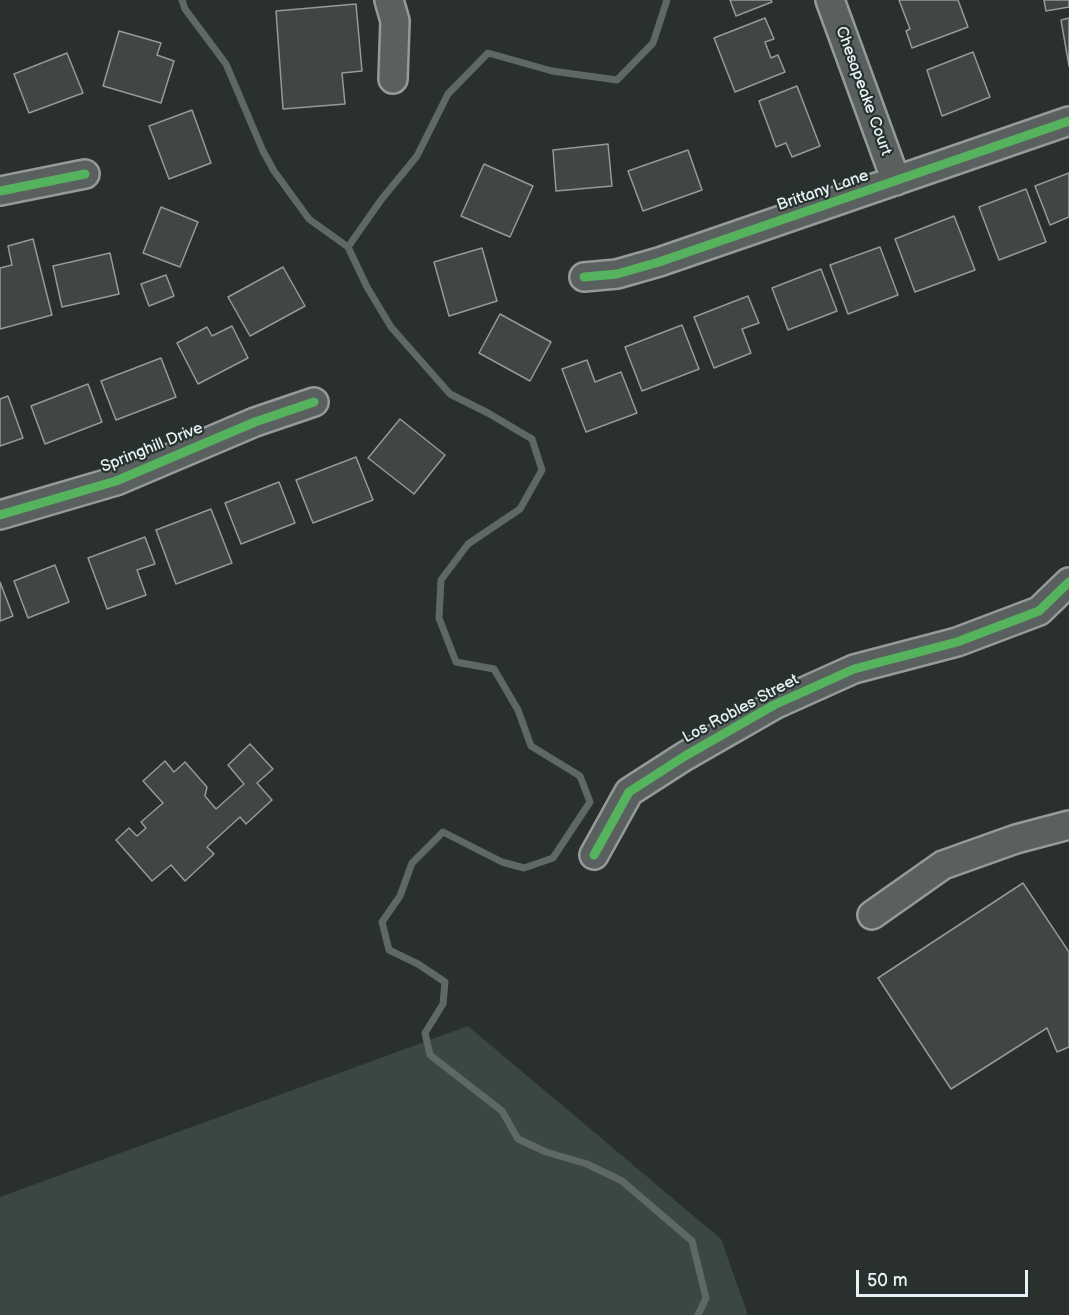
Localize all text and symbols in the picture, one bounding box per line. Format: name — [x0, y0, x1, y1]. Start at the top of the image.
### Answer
street label: Chesapeake Court — [831, 24, 895, 158]
street label: Brittany Lane — [775, 166, 871, 216]
street label: Springhill Drive — [98, 419, 206, 477]
street label: Los Robles Street — [680, 670, 802, 748]
scale bar — [859, 1258, 1032, 1296]
text: 50 m — [867, 1270, 908, 1291]

